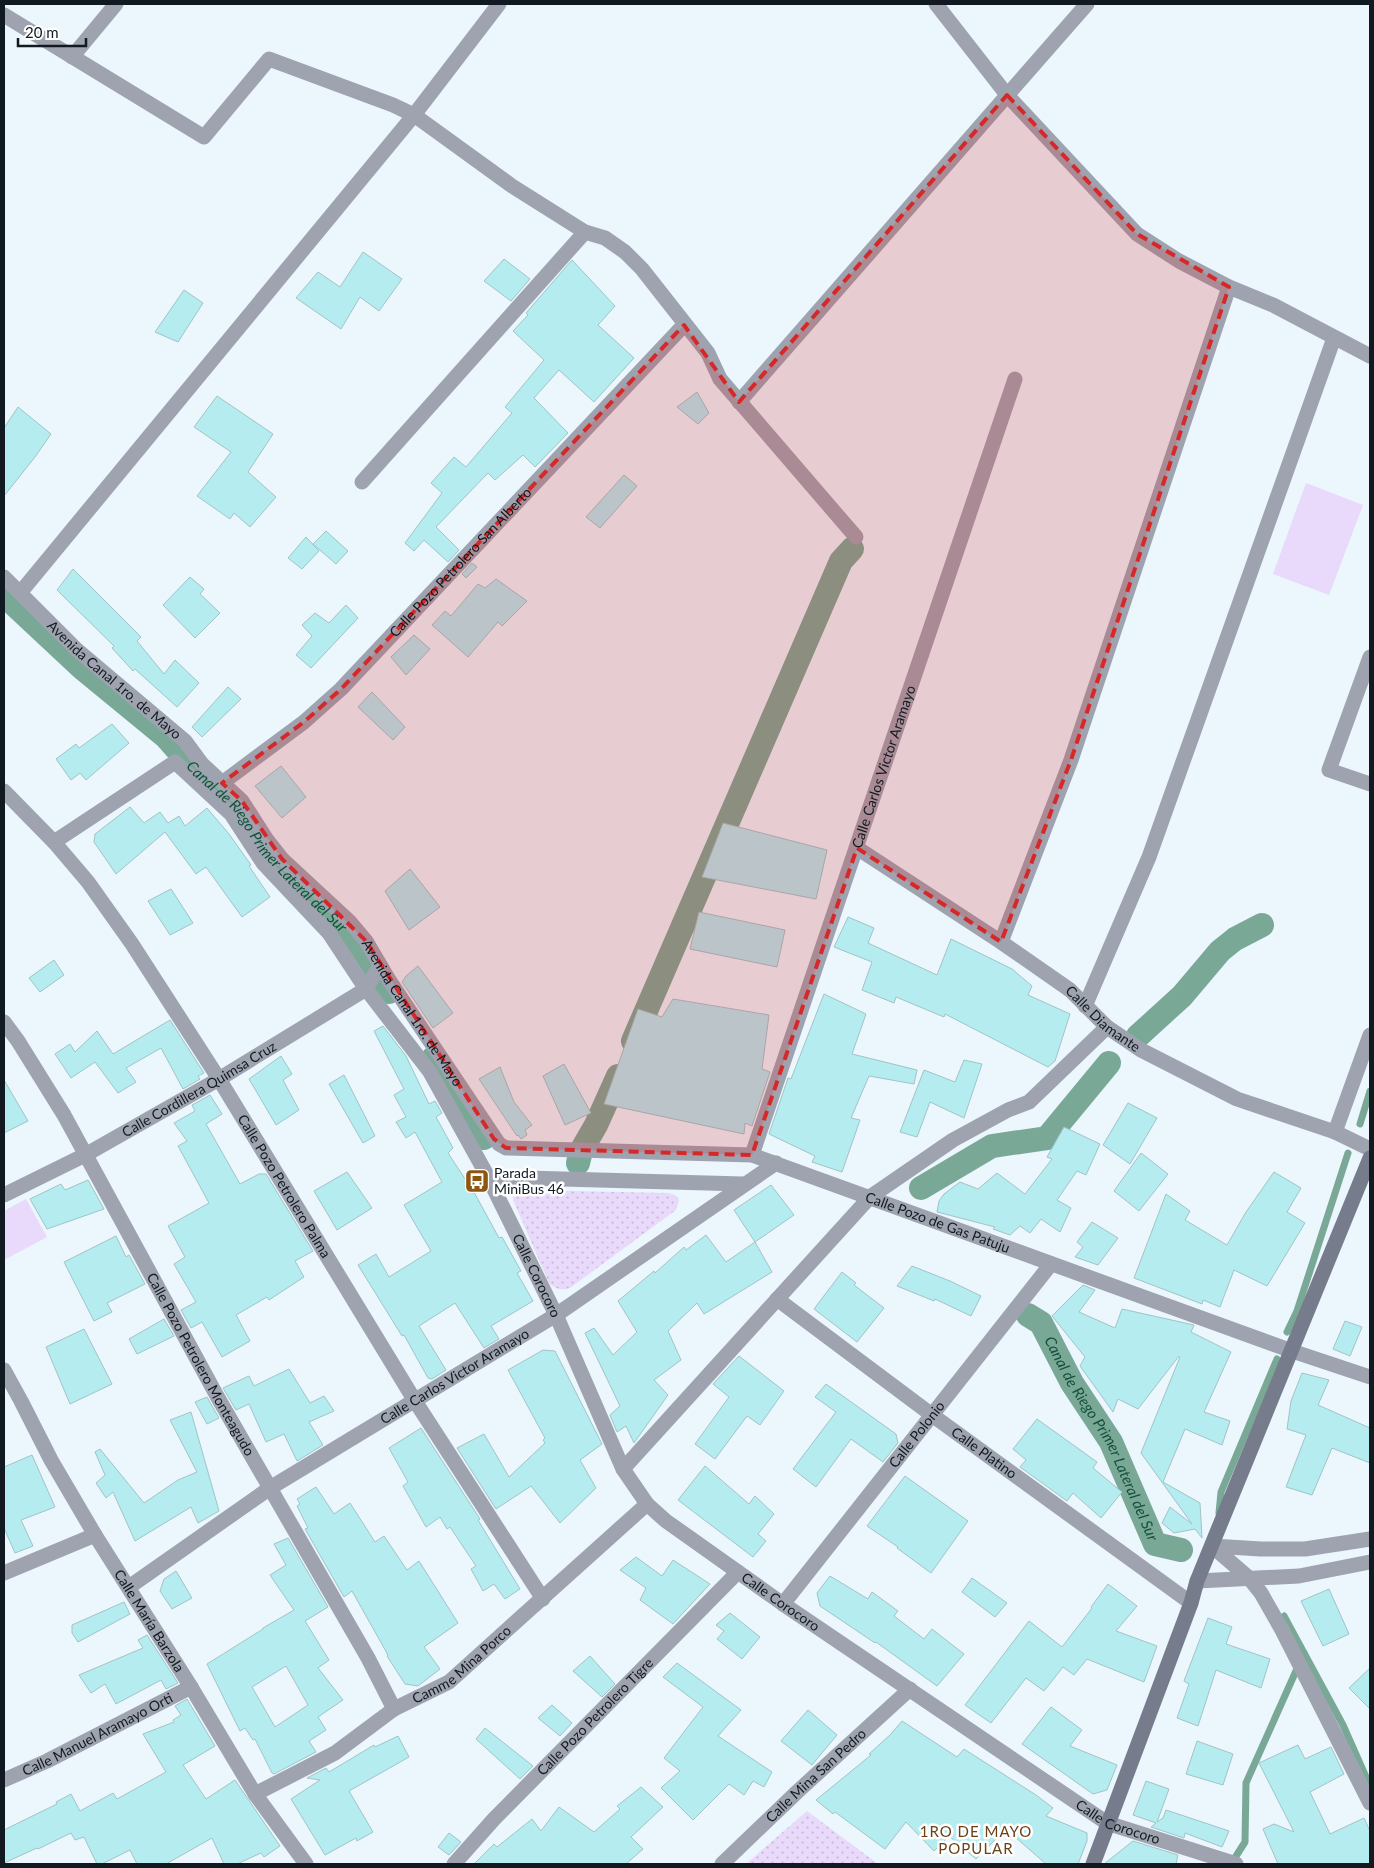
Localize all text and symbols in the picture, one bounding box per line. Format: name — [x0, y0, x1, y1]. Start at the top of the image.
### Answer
scale bar — [18, 15, 85, 47]
text: 20 m — [25, 23, 59, 41]
street label: Calle Pozo Petrolero San Alberto — [386, 483, 535, 640]
street label: Avenida Canal 1ro. de Mayo — [44, 617, 185, 742]
street label: Calle Carlos Victor Aramayo — [848, 683, 919, 850]
water label: Canal de Riego Primer Lateral del Sur — [183, 757, 352, 936]
street label: Avenida Canal 1ro. de Mayo — [359, 936, 467, 1089]
street label: Calle Diamante — [1062, 982, 1144, 1055]
street label: Calle Cordillera Quimsa Cruz — [119, 1037, 279, 1140]
street label: Calle Pozo Petrolero Palma — [235, 1111, 335, 1261]
place label: Parada MiniBus 46 — [494, 1164, 564, 1197]
bus stop icon: Parada MiniBus 46 — [464, 1168, 490, 1194]
street label: Calle Pozo de Gas Patuju — [863, 1188, 1012, 1256]
street label: Calle Corocoro — [509, 1231, 565, 1320]
street label: Calle Pozo Petrolero Monteagudo — [144, 1270, 259, 1459]
street label: Calle Carlos Victor Aramayo — [377, 1324, 532, 1427]
water label: Canal de Riego Primer Lateral del Sur — [1041, 1333, 1163, 1544]
street label: Calle Polonio — [885, 1397, 948, 1471]
street label: Calle Platino — [948, 1423, 1021, 1482]
street label: Calle María Barzola — [111, 1566, 188, 1675]
street label: Calle Corocoro — [739, 1568, 823, 1634]
street label: Camme Mina Porco — [409, 1622, 514, 1707]
street label: Calle Pozo Petrolero Tigre — [533, 1654, 656, 1779]
street label: Calle Manuel Aramayo Orti — [19, 1689, 175, 1779]
street label: Calle Mina San Pedro — [762, 1724, 869, 1826]
street label: Calle Corocoro — [1073, 1795, 1162, 1847]
district label: 1RO DE MAYO POPULAR — [920, 1822, 1032, 1857]

